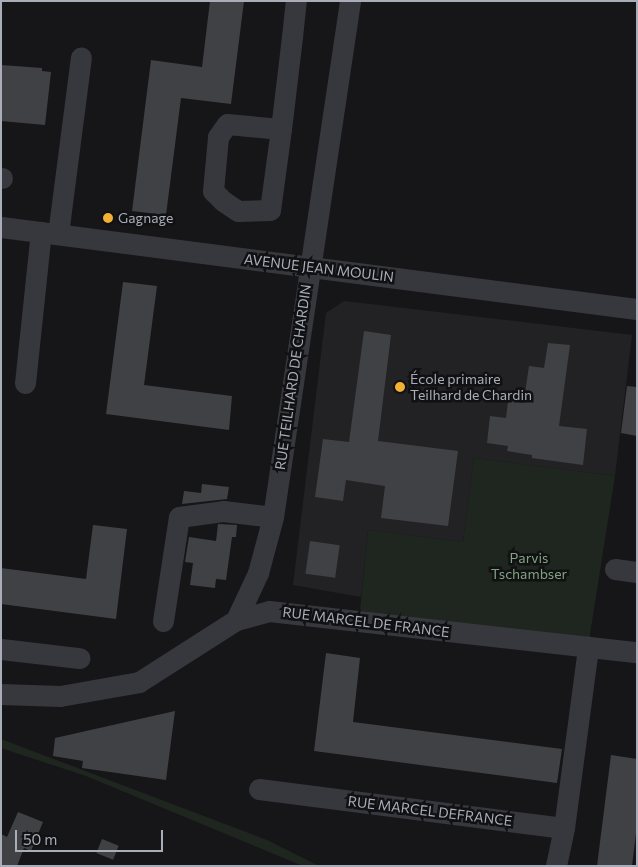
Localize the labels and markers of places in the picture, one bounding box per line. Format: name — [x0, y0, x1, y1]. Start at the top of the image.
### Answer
place label: Gagnage — [118, 210, 173, 226]
marker: Gagnage — [102, 212, 114, 224]
place label: École primaire Teilhard de Chardin — [410, 371, 532, 404]
marker: École primaire Teilhard de Chardin — [394, 381, 406, 393]

